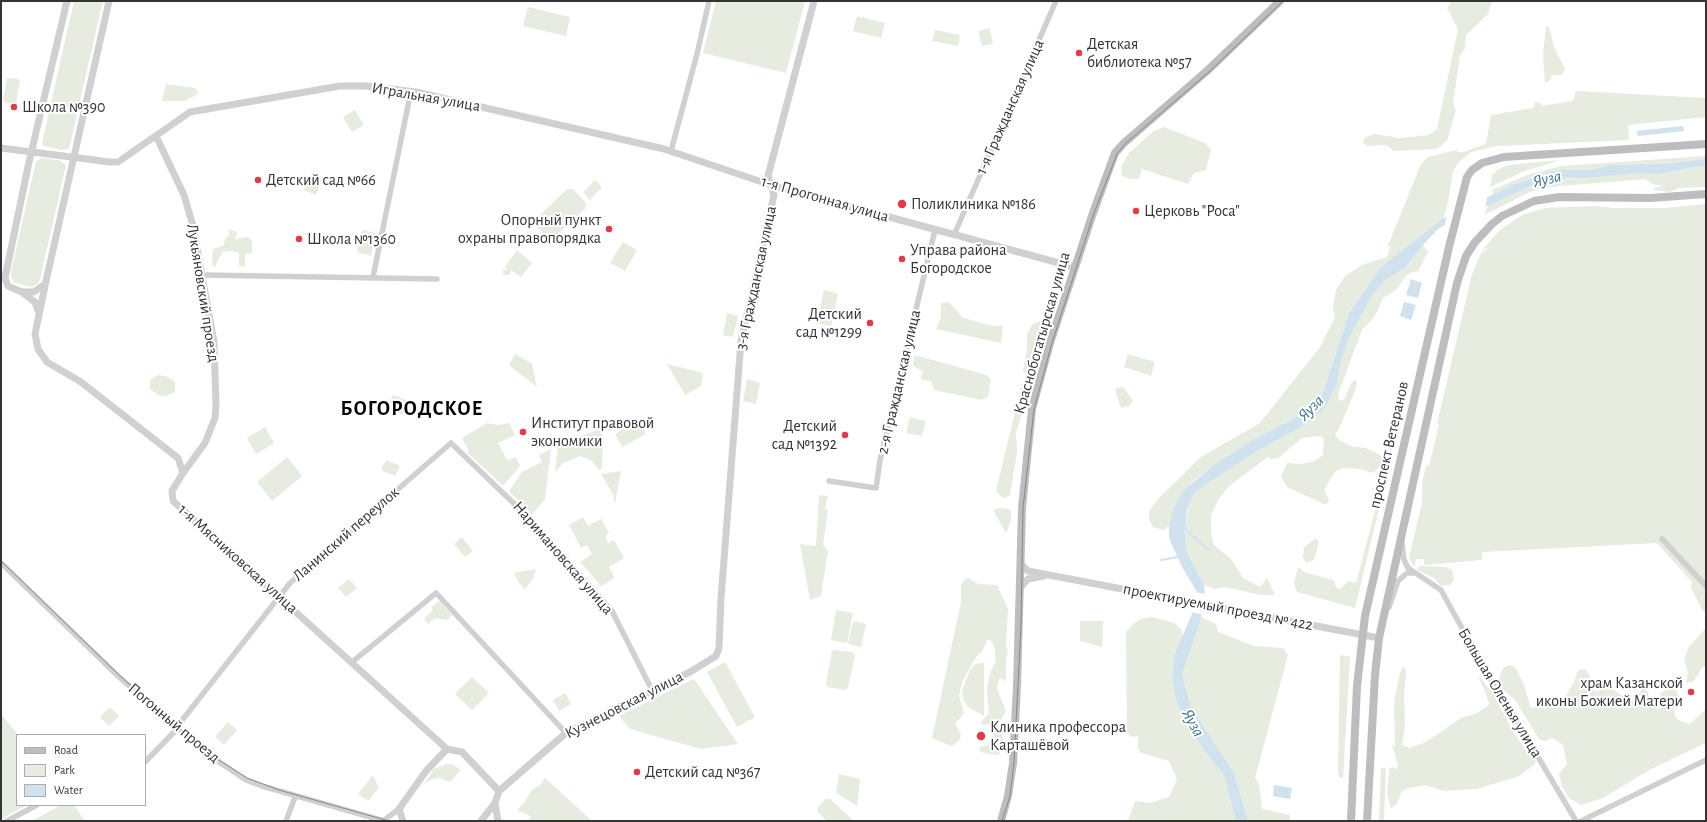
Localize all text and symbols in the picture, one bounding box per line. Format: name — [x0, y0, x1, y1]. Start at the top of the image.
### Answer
place label: Детская библиотека №57 — [1087, 34, 1192, 72]
street label: 1-я Гражданская улица — [972, 37, 1048, 177]
marker: Детская библиотека №57 — [1074, 48, 1084, 58]
street label: Игральная улица — [370, 78, 482, 116]
place label: Школа №390 — [22, 97, 105, 117]
marker: Школа №390 — [9, 102, 19, 112]
water label: Яуза — [1531, 166, 1563, 192]
place label: Детский сад №66 — [266, 170, 376, 190]
street label: 1-я Прогонная улица — [759, 172, 891, 226]
marker: Детский сад №66 — [253, 175, 263, 185]
place label: Поликлиника №186 — [911, 194, 1036, 214]
marker: Поликлиника №186 — [896, 198, 908, 210]
place label: Церковь "Роса" — [1144, 201, 1240, 221]
street label: 3-я Гражданская улица — [731, 204, 781, 352]
marker: Церковь "Роса" — [1131, 206, 1141, 216]
place label: Опорный пункт охраны правопорядка — [458, 210, 601, 248]
street label: Лукьяновский проезд — [183, 222, 223, 364]
marker: Опорный пункт охраны правопорядка — [604, 224, 614, 234]
place label: Школа №1360 — [307, 229, 396, 249]
marker: Школа №1360 — [294, 234, 304, 244]
place label: Управа района Богородское — [910, 240, 1006, 278]
street label: Краснобогатырская улица — [1010, 250, 1074, 416]
marker: Управа района Богородское — [897, 254, 907, 264]
place label: Детский сад №1299 — [796, 304, 862, 342]
street label: 2-я Гражданская улица — [873, 308, 925, 456]
marker: Детский сад №1299 — [865, 318, 875, 328]
street label: проспект Ветеранов — [1365, 380, 1413, 510]
water label: Яуза — [1294, 391, 1328, 425]
district label: БОГОРОДСКОЕ — [340, 397, 484, 421]
place label: Институт правовой экономики — [531, 413, 654, 451]
place label: Детский сад №1392 — [772, 416, 837, 454]
marker: Институт правовой экономики — [518, 427, 528, 437]
marker: Детский сад №1392 — [840, 430, 850, 440]
street label: Ланинский переулок — [289, 483, 403, 585]
street label: Наримановская улица — [509, 497, 617, 619]
street label: 1-я Мясниковская улица — [174, 500, 302, 618]
street label: проектируемый проезд № 422 — [1121, 579, 1315, 635]
street label: Большая Оленья улица — [1454, 625, 1546, 761]
street label: Кузнецовская улица — [562, 667, 686, 743]
place label: храм Казанской иконы Божией Матери — [1536, 673, 1683, 711]
street label: Погонный проезд — [124, 679, 224, 767]
marker: храм Казанской иконы Божией Матери — [1686, 687, 1696, 697]
water label: Яуза — [1177, 706, 1209, 740]
place label: Клиника профессора Карташёвой — [990, 717, 1126, 755]
marker: Клиника профессора Карташёвой — [975, 730, 987, 742]
legend — [16, 734, 146, 806]
text: Road — [54, 744, 78, 756]
place label: Детский сад №367 — [645, 762, 761, 782]
text: Park — [54, 764, 75, 776]
marker: Детский сад №367 — [632, 767, 642, 777]
text: Water — [54, 784, 83, 796]

